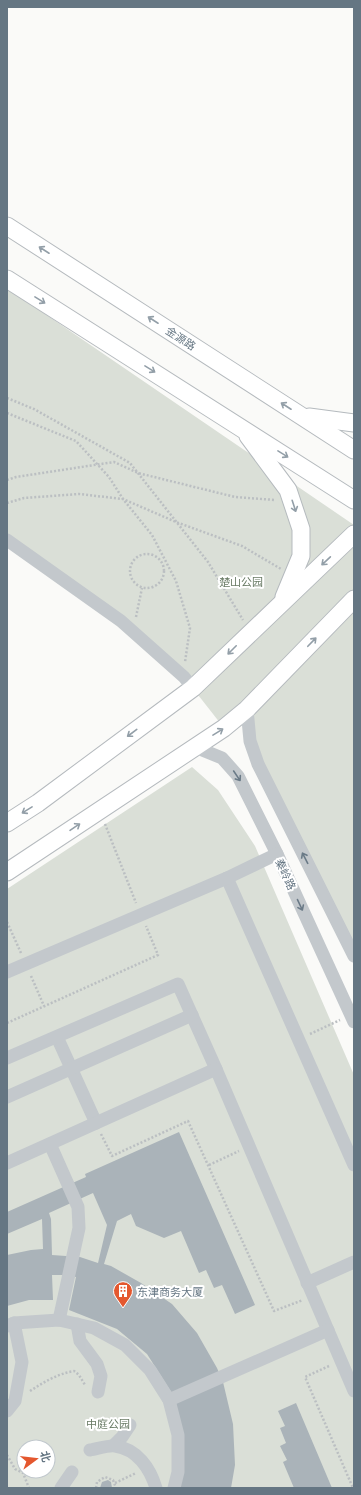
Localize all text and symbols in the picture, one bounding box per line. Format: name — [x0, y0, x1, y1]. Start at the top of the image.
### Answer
one-way arrow — [38, 245, 50, 253]
one-way arrow — [34, 296, 46, 304]
one-way arrow — [148, 316, 159, 324]
street label: 金源路 — [163, 323, 199, 353]
one-way arrow — [144, 366, 156, 374]
one-way arrow — [281, 402, 292, 410]
one-way arrow — [277, 450, 288, 458]
one-way arrow — [291, 500, 298, 513]
one-way arrow — [321, 556, 331, 565]
park label: 楚山公园 — [219, 574, 263, 589]
one-way arrow — [307, 637, 317, 647]
one-way arrow — [227, 645, 237, 655]
one-way arrow — [212, 728, 223, 736]
one-way arrow — [127, 729, 138, 737]
one-way arrow — [233, 770, 241, 781]
one-way arrow — [22, 806, 33, 814]
one-way arrow — [69, 823, 80, 831]
one-way arrow — [301, 853, 308, 865]
street label: 秦岭路 — [272, 856, 300, 892]
one-way arrow — [297, 898, 304, 910]
building icon: 东津商务大厦 — [112, 1280, 134, 1308]
place label: 东津商务大厦 — [137, 1284, 203, 1299]
park label: 中庭公园 — [86, 1416, 130, 1431]
north arrow — [16, 1439, 56, 1479]
text: 北 — [37, 1449, 55, 1464]

